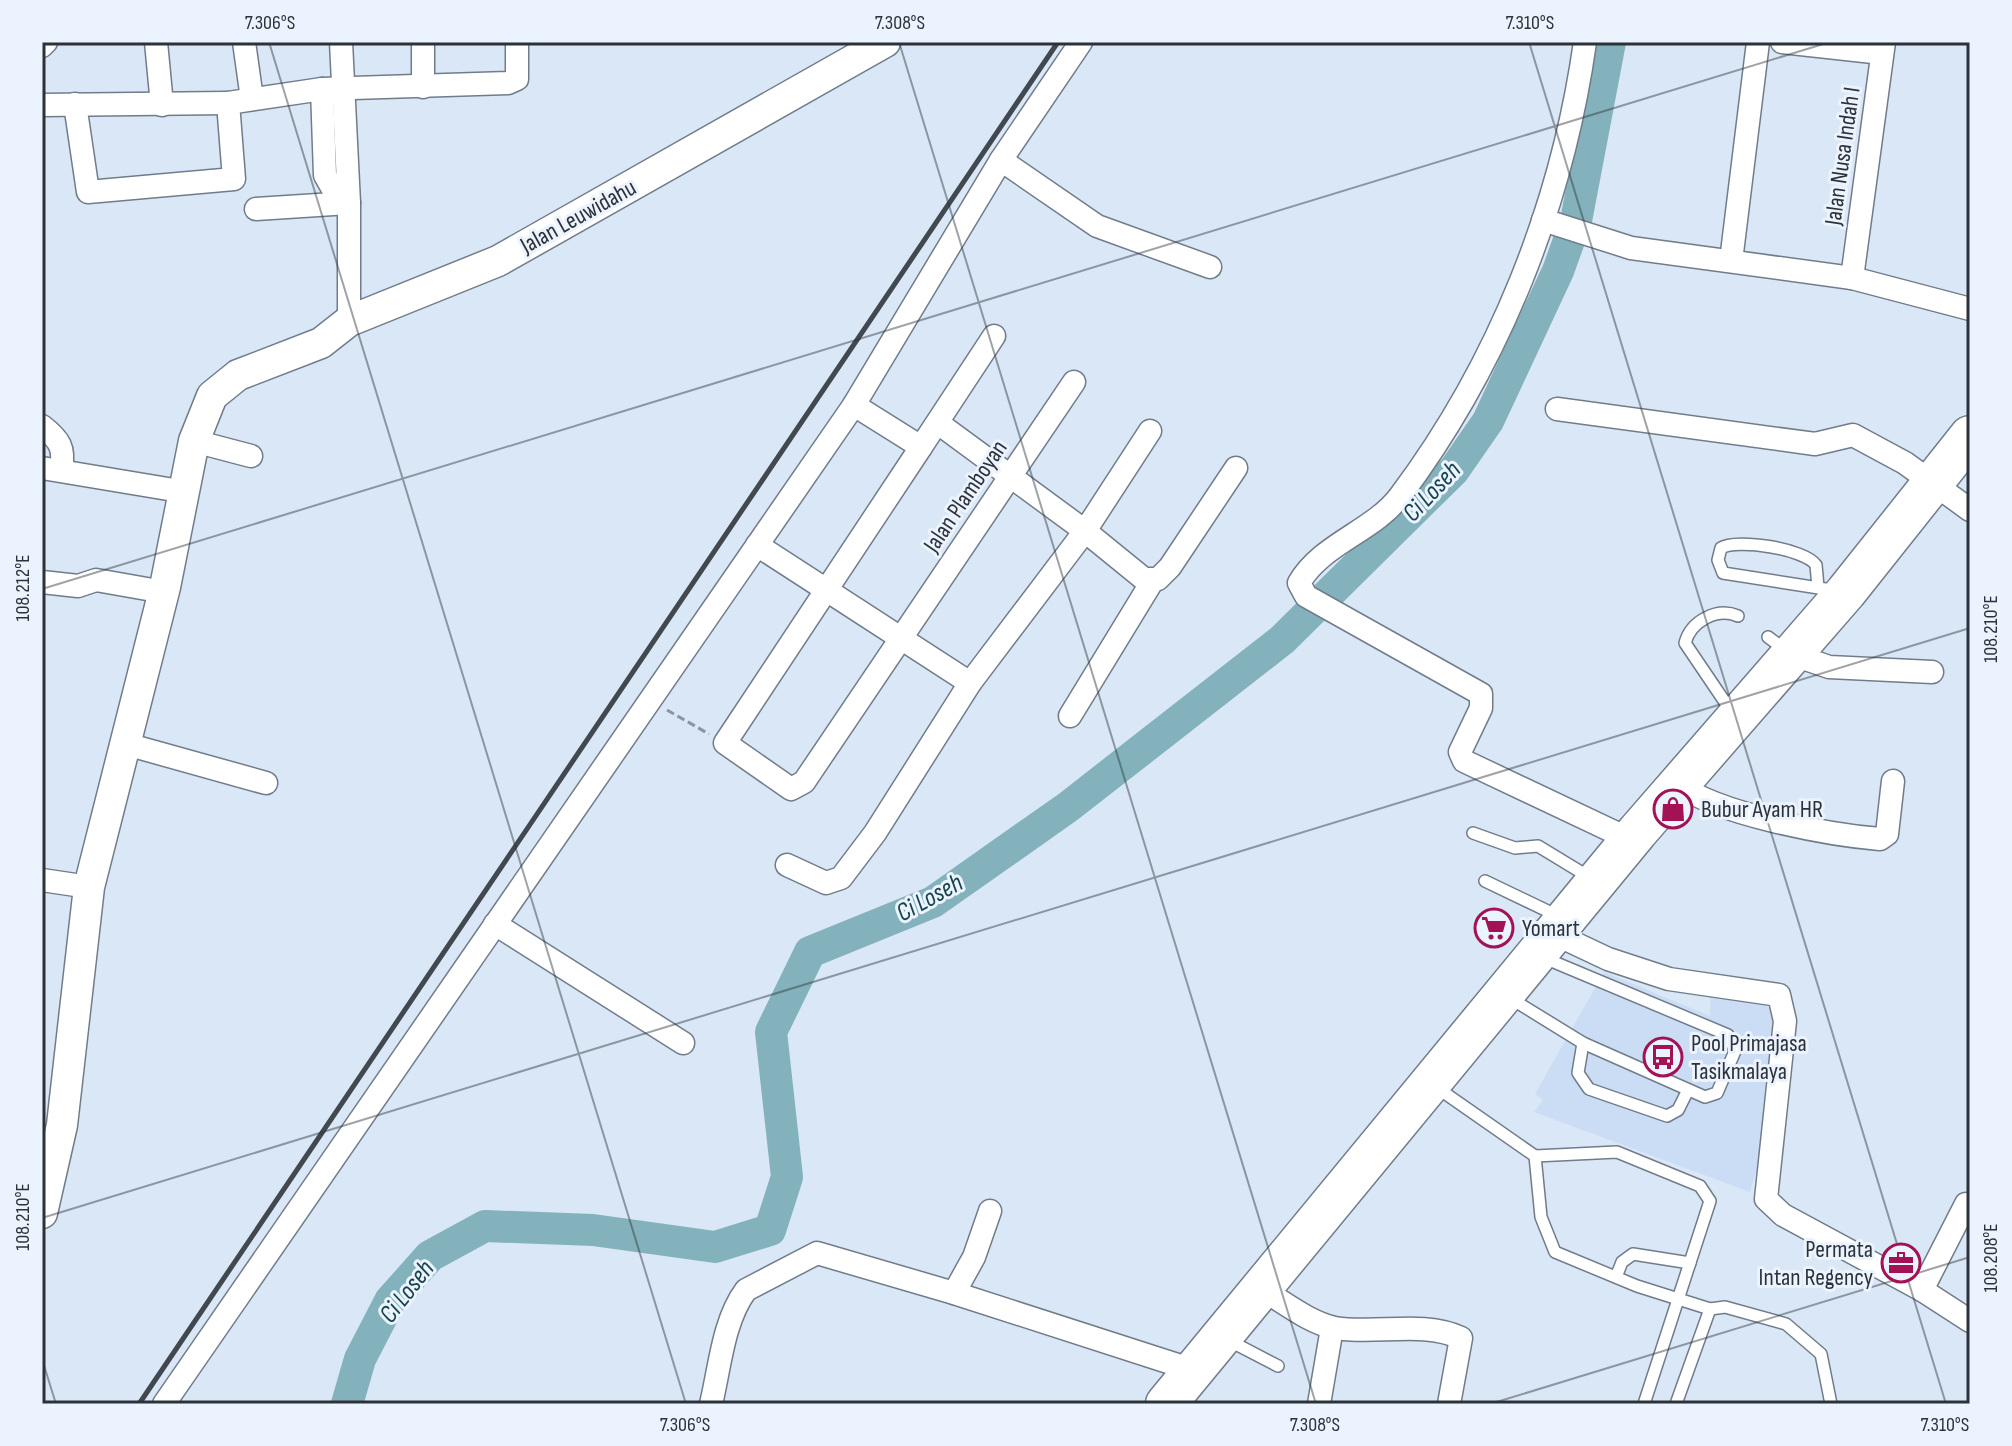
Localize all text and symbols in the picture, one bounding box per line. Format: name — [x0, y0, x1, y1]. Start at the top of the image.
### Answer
text: 7.306°S — [245, 11, 295, 35]
text: 7.308°S — [875, 11, 925, 35]
text: 7.310°S — [1506, 11, 1554, 35]
street label: Jalan Nusa Indah I — [1818, 85, 1867, 228]
street label: Jalan Leuwidahu — [514, 173, 641, 261]
street label: Jalan Plamboyan — [917, 435, 1014, 559]
water label: Ci Loseh — [1397, 455, 1468, 529]
text: 108.212°E — [11, 555, 35, 621]
text: 108.210°E — [1979, 595, 2003, 663]
shop icon: Bubur Ayam HR — [1652, 788, 1694, 830]
place label: Bubur Ayam HR — [1701, 795, 1823, 824]
water label: Ci Loseh — [891, 867, 968, 929]
supermarket icon: Yomart — [1473, 907, 1515, 949]
place label: Yomart — [1522, 914, 1580, 943]
place label: Pool Primajasa Tasikmalaya — [1691, 1029, 1807, 1086]
bus stop icon: Pool Primajasa Tasikmalaya — [1642, 1036, 1684, 1078]
text: 108.210°E — [11, 1183, 35, 1251]
text: 108.208°E — [1979, 1224, 2003, 1292]
place label: Permata Intan Regency — [1759, 1235, 1873, 1292]
office icon: Permata Intan Regency — [1880, 1242, 1922, 1284]
water label: Ci Loseh — [373, 1254, 441, 1329]
text: 7.306°S — [660, 1413, 710, 1437]
text: 7.308°S — [1290, 1413, 1340, 1437]
text: 7.310°S — [1921, 1413, 1969, 1437]

